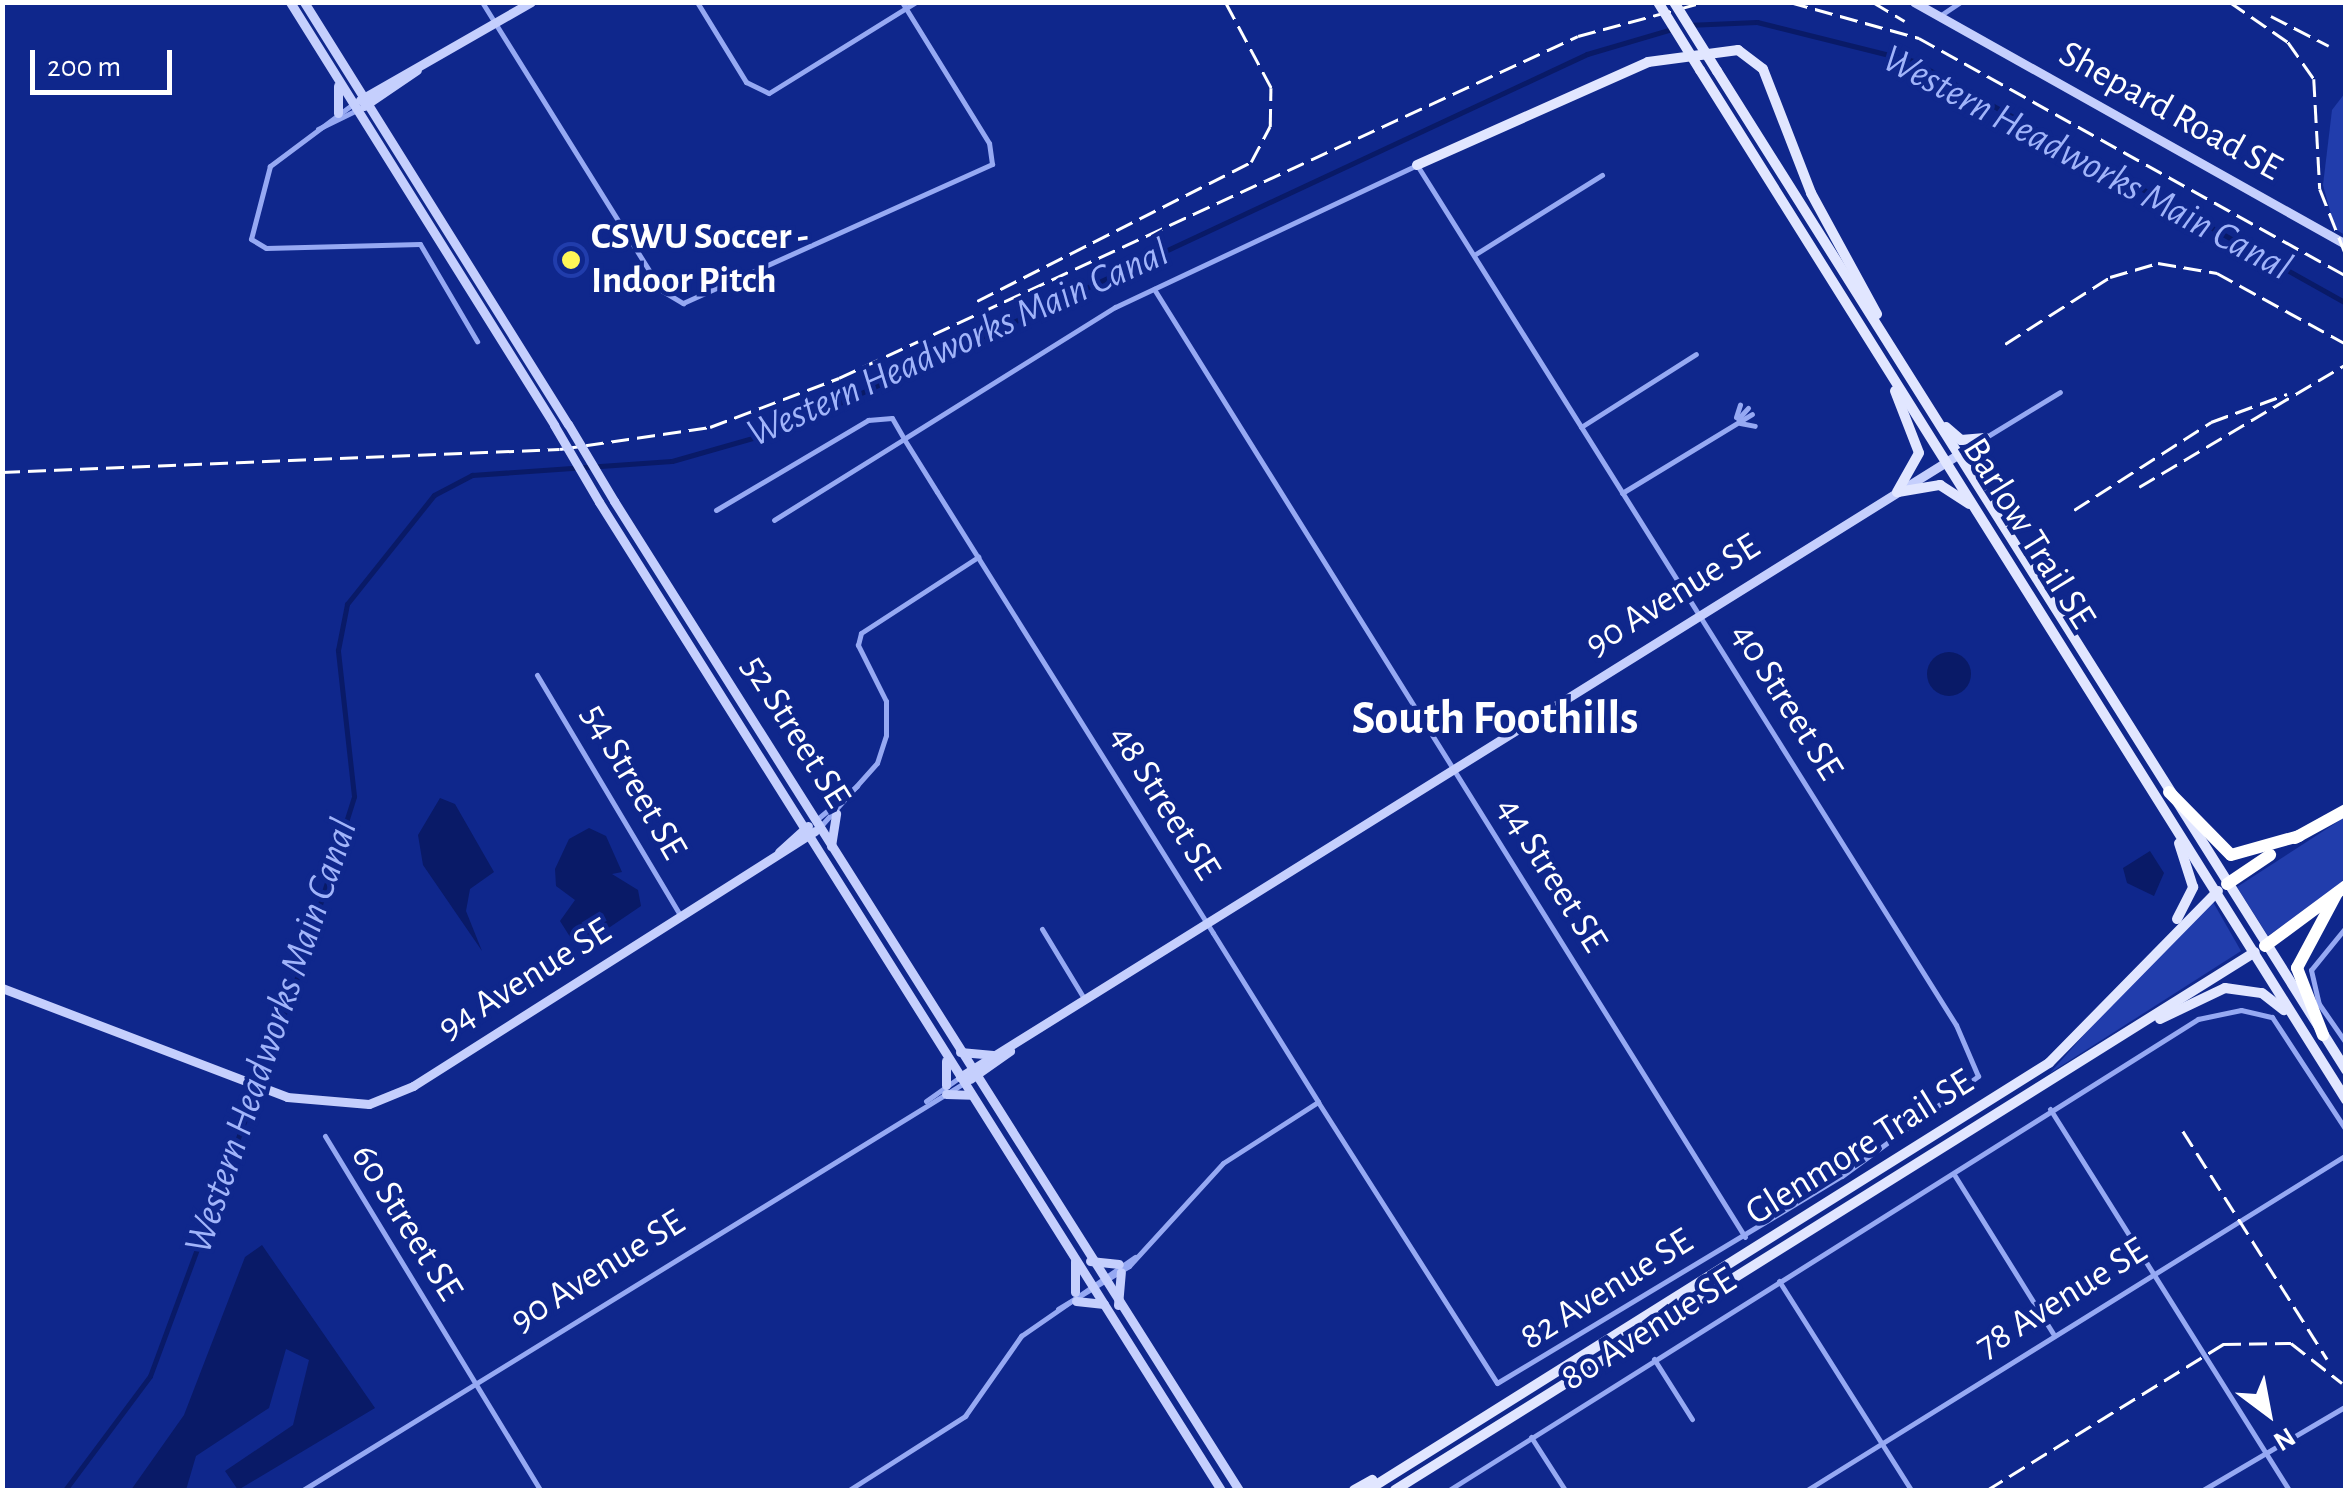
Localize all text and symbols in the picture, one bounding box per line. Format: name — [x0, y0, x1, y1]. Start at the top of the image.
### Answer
scale bar — [35, 30, 178, 92]
street label: Shepard Road SE — [2051, 32, 2289, 192]
water label: Western Headworks Main Canal — [1874, 35, 2300, 291]
text: 200 m — [47, 52, 121, 82]
place label: CSWU Soccer - Indoor Pitch — [591, 215, 809, 304]
water label: Western Headworks Main Canal — [740, 228, 1176, 458]
marker: CSWU Soccer - Indoor Pitch — [560, 249, 582, 271]
street label: Barlow Trail SE — [1951, 430, 2105, 638]
street label: 90 Avenue SE — [1577, 524, 1769, 668]
street label: 40 Street SE — [1720, 615, 1852, 789]
street label: 52 Street SE — [730, 647, 860, 817]
district label: South Foothills — [1351, 691, 1639, 749]
street label: 54 Street SE — [570, 696, 696, 868]
street label: 48 Street SE — [1098, 717, 1230, 889]
street label: 44 Street SE — [1485, 789, 1617, 961]
water label: Western Headworks Main Canal — [174, 812, 368, 1260]
street label: 94 Avenue SE — [430, 909, 620, 1051]
street label: Glenmore Trail SE — [1738, 1060, 1982, 1236]
street label: 60 Street SE — [340, 1136, 472, 1310]
street label: 90 Avenue SE — [502, 1200, 694, 1344]
street label: 82 Avenue SE — [1512, 1219, 1702, 1361]
street label: 78 Avenue SE — [1968, 1228, 2156, 1370]
street label: 80 Avenue SE — [1553, 1258, 1745, 1402]
north arrow — [2218, 1363, 2318, 1463]
text: N — [2268, 1421, 2300, 1455]

